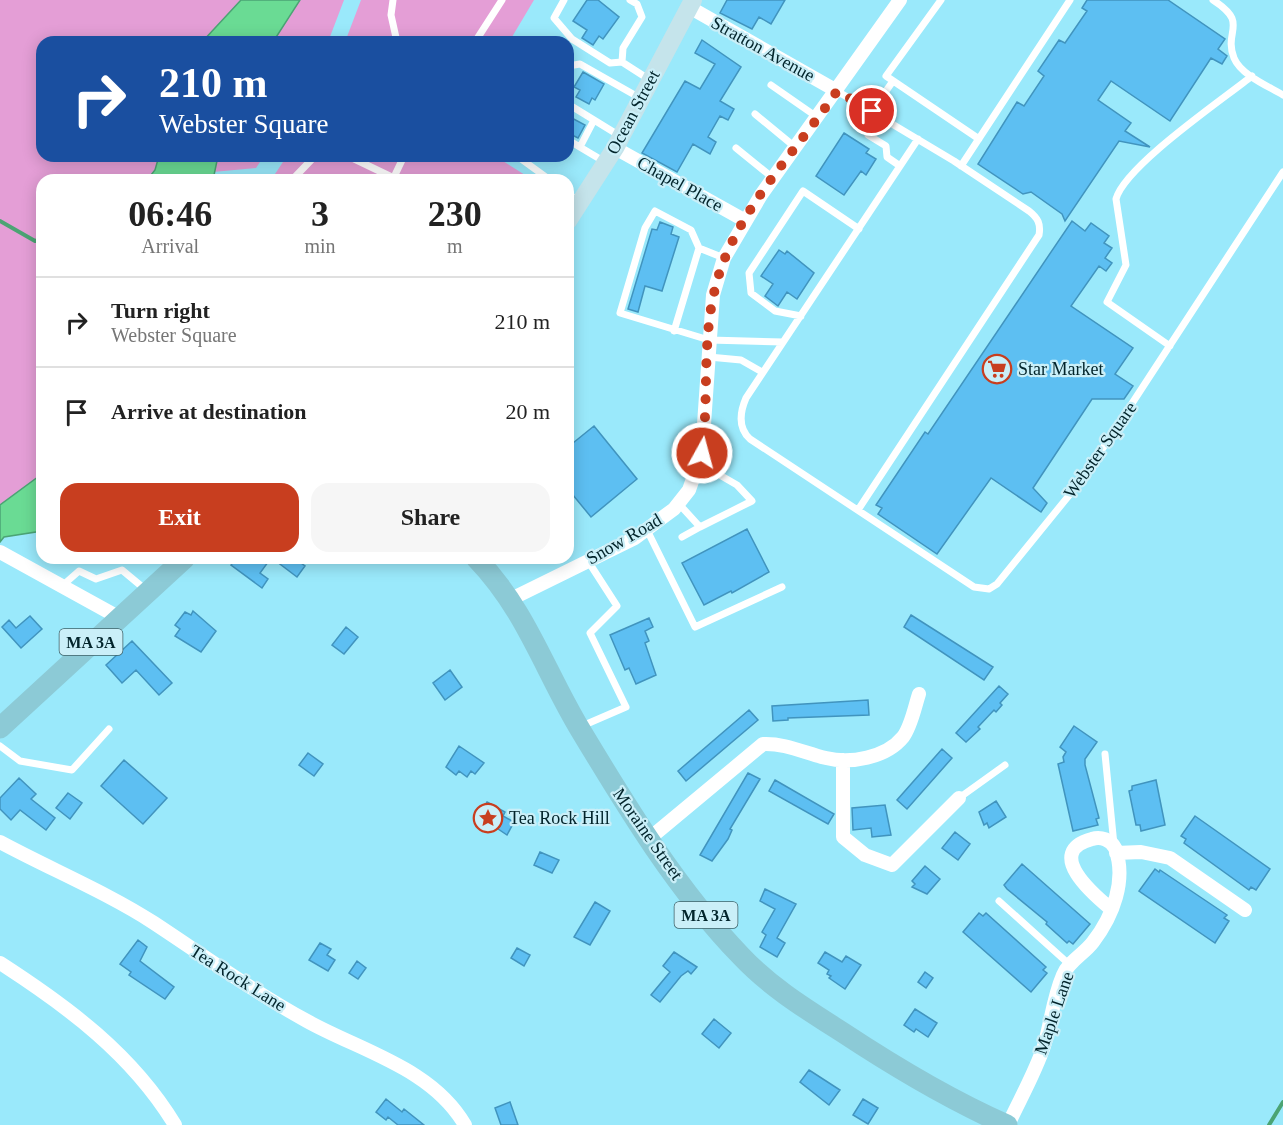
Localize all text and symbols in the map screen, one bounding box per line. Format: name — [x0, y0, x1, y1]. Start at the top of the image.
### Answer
street label: Stratton Avenue — [708, 12, 818, 86]
icon: right — [60, 60, 138, 138]
text: 210 m — [159, 60, 268, 106]
street label: Ocean Street — [602, 66, 664, 158]
pin — [846, 85, 897, 136]
icon: arrive — [855, 94, 888, 127]
text: Webster Square — [159, 109, 329, 139]
street label: Chapel Place — [634, 152, 726, 216]
text: 06:46 — [128, 194, 212, 234]
text: 3 — [311, 194, 329, 234]
text: 230 — [428, 194, 482, 234]
text: Arrival — [141, 235, 199, 257]
text: min — [304, 235, 336, 257]
text: m — [447, 235, 463, 257]
text: Turn right — [111, 298, 210, 323]
icon: right — [60, 306, 93, 339]
text: 210 m — [494, 309, 550, 334]
text: Webster Square — [111, 324, 237, 346]
supermarket icon: Star Market — [981, 353, 1013, 385]
place label: Star Market — [1018, 359, 1103, 379]
icon: arrive — [60, 396, 93, 429]
street label: Webster Square — [1059, 398, 1141, 502]
text: Arrive at destination — [111, 399, 307, 424]
text: 20 m — [505, 399, 550, 424]
position arrow — [670, 421, 734, 485]
button: Exit — [60, 483, 299, 552]
button: Share — [311, 483, 550, 552]
street label: Snow Road — [583, 509, 665, 569]
road number: MA 3A — [60, 629, 122, 655]
street label: Moraine Street — [609, 784, 687, 884]
place icon: Tea Rock Hill — [472, 802, 504, 834]
place label: Tea Rock Hill — [509, 808, 610, 828]
road number: MA 3A — [674, 902, 738, 928]
street label: Tea Rock Lane — [187, 941, 289, 1015]
street label: Maple Lane — [1030, 969, 1078, 1057]

